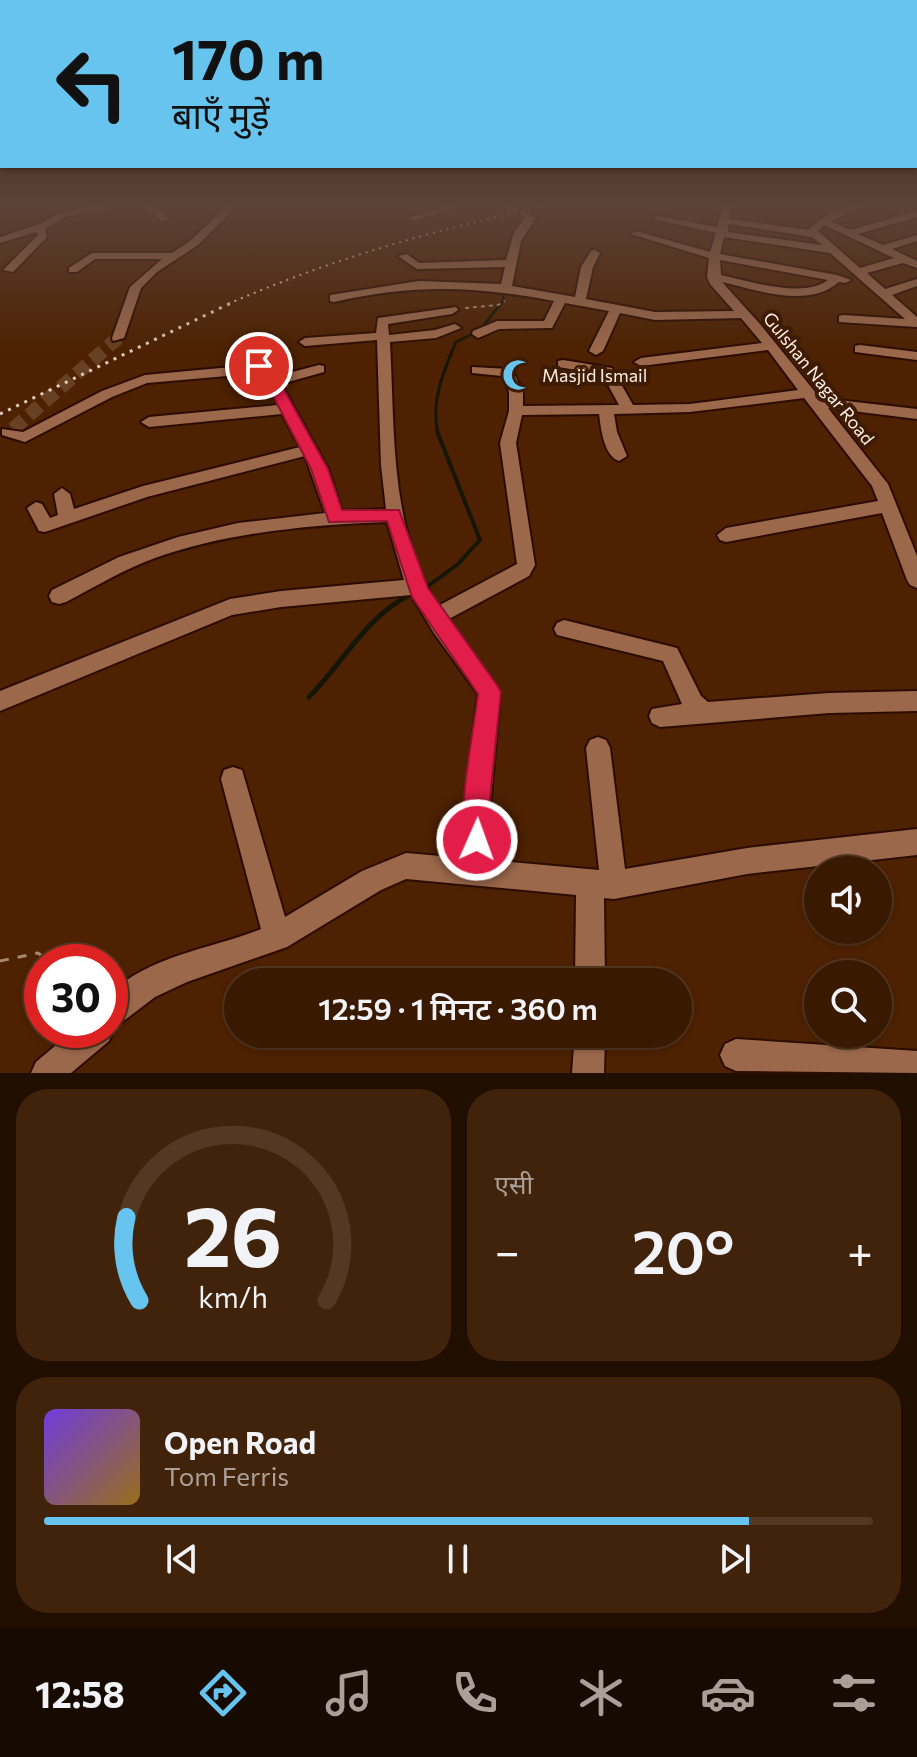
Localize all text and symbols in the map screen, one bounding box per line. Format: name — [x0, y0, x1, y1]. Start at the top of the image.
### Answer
text: 170 m — [172, 23, 325, 92]
icon: left — [40, 32, 144, 136]
text: बाएँ मुड़ें — [172, 92, 269, 136]
street label: Gulshan Nagar Road — [759, 307, 879, 449]
pin — [225, 332, 293, 400]
icon: arrive — [237, 344, 281, 388]
mosque icon: Masjid Ismail — [501, 358, 535, 392]
place label: Masjid Ismail — [542, 364, 647, 386]
position arrow — [435, 798, 519, 882]
map controls — [804, 856, 892, 1048]
button: sound — [804, 856, 892, 944]
speed limit sign: 30 — [24, 944, 128, 1048]
button: search — [804, 960, 892, 1048]
text: 12:59 · 1 मिनट · 360 m — [318, 989, 598, 1026]
text: एसी — [495, 1168, 533, 1199]
text: 26 — [184, 1182, 282, 1284]
text: 20° — [632, 1213, 735, 1286]
text: − — [495, 1223, 520, 1277]
text: + — [847, 1223, 873, 1277]
text: km/h — [198, 1279, 268, 1314]
text: Open Road — [164, 1423, 316, 1460]
text: Tom Ferris — [164, 1460, 289, 1491]
icon: previous — [160, 1537, 204, 1581]
icon: pause — [436, 1537, 480, 1581]
icon: next — [713, 1537, 757, 1581]
icon: directions — [195, 1665, 251, 1721]
icon: music — [321, 1665, 377, 1721]
icon: phone — [447, 1665, 503, 1721]
icon: climate — [573, 1665, 629, 1721]
icon: car — [700, 1665, 756, 1721]
icon: filters — [826, 1665, 882, 1721]
text: 12:58 — [35, 1671, 125, 1715]

